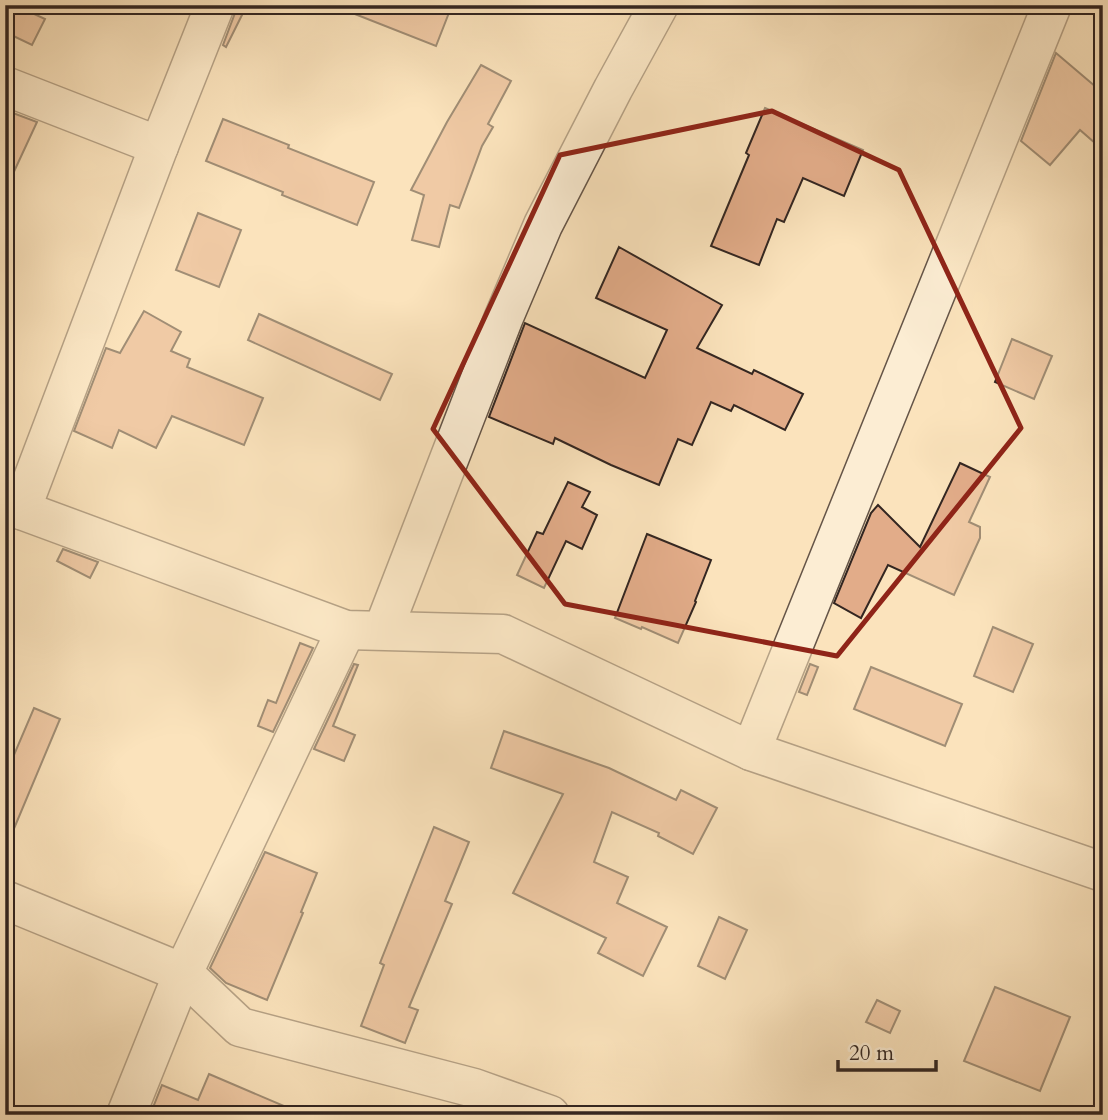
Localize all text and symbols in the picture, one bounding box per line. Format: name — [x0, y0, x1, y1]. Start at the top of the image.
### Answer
scale bar — [838, 1029, 936, 1073]
text: 20 m — [849, 1039, 894, 1068]

